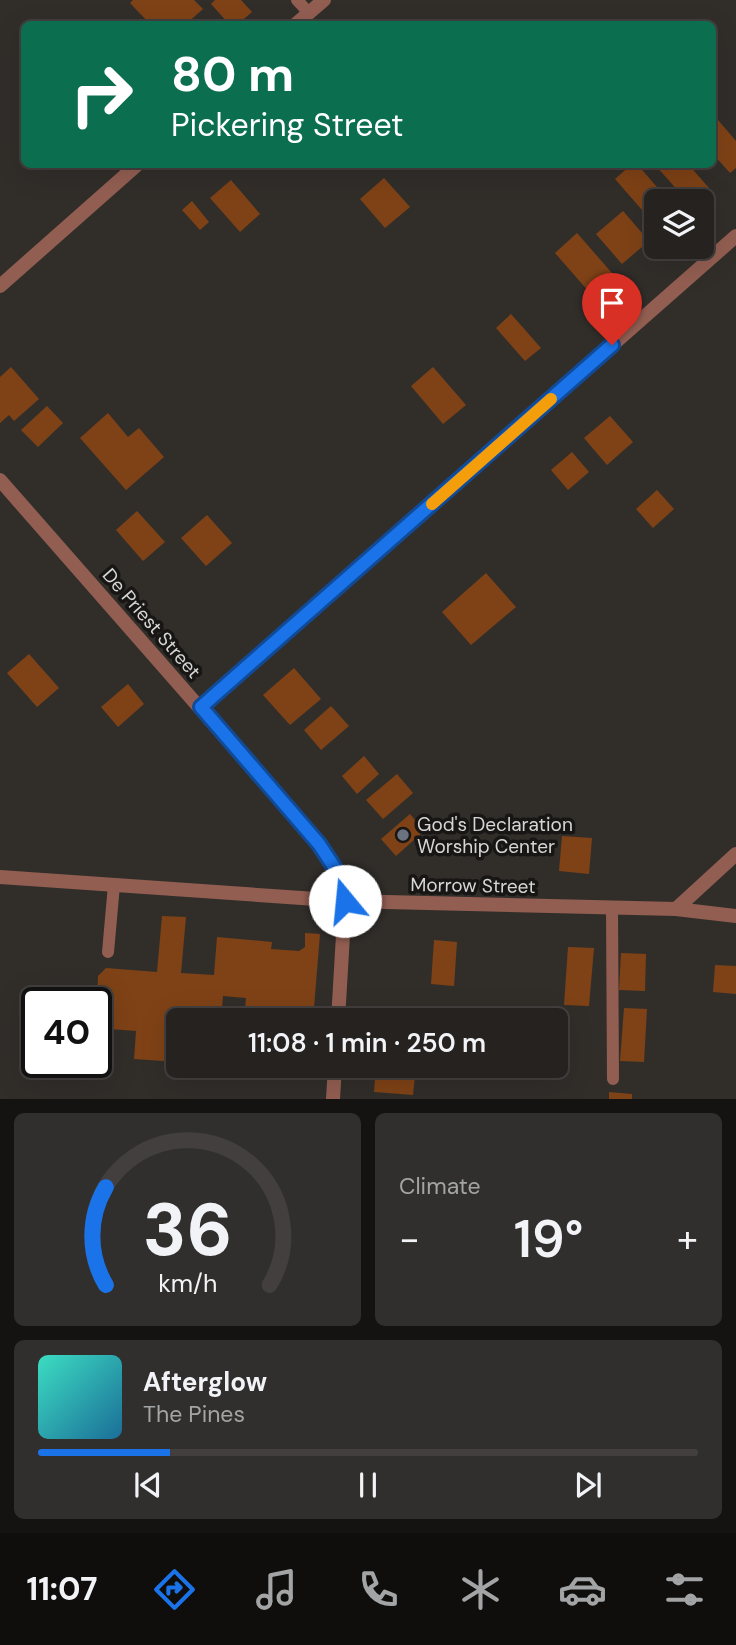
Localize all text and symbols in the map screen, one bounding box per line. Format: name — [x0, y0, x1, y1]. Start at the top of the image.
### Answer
text: 80 m — [171, 42, 294, 106]
icon: right — [56, 49, 147, 140]
text: Pickering Street — [171, 104, 404, 146]
map controls — [644, 189, 714, 259]
button: layers — [644, 189, 714, 259]
pin — [582, 273, 642, 345]
icon: arrive — [593, 284, 631, 322]
street label: De Priest Street — [97, 563, 206, 684]
place label: God's Declaration Worship Center — [417, 812, 573, 859]
marker: God's Declaration Worship Center — [395, 827, 411, 843]
position arrow — [308, 864, 382, 938]
street label: Morrow Street — [410, 872, 536, 899]
speed limit sign: 40 — [21, 987, 112, 1078]
text: 11:08 · 1 min · 250 m — [248, 1026, 486, 1060]
text: Climate — [399, 1171, 481, 1201]
text: 36 — [142, 1184, 233, 1279]
text: 19° — [514, 1205, 583, 1273]
text: − — [399, 1214, 420, 1264]
text: + — [677, 1214, 698, 1264]
text: km/h — [158, 1267, 217, 1300]
text: Afterglow — [143, 1365, 267, 1399]
text: The Pines — [143, 1399, 245, 1429]
icon: previous — [129, 1466, 167, 1504]
icon: pause — [349, 1466, 387, 1504]
icon: next — [569, 1466, 607, 1504]
icon: directions — [150, 1565, 199, 1614]
icon: music — [252, 1565, 301, 1614]
icon: phone — [354, 1565, 403, 1614]
icon: climate — [456, 1565, 505, 1614]
icon: car — [558, 1565, 607, 1614]
icon: filters — [660, 1565, 709, 1614]
text: 11:07 — [27, 1568, 97, 1610]

